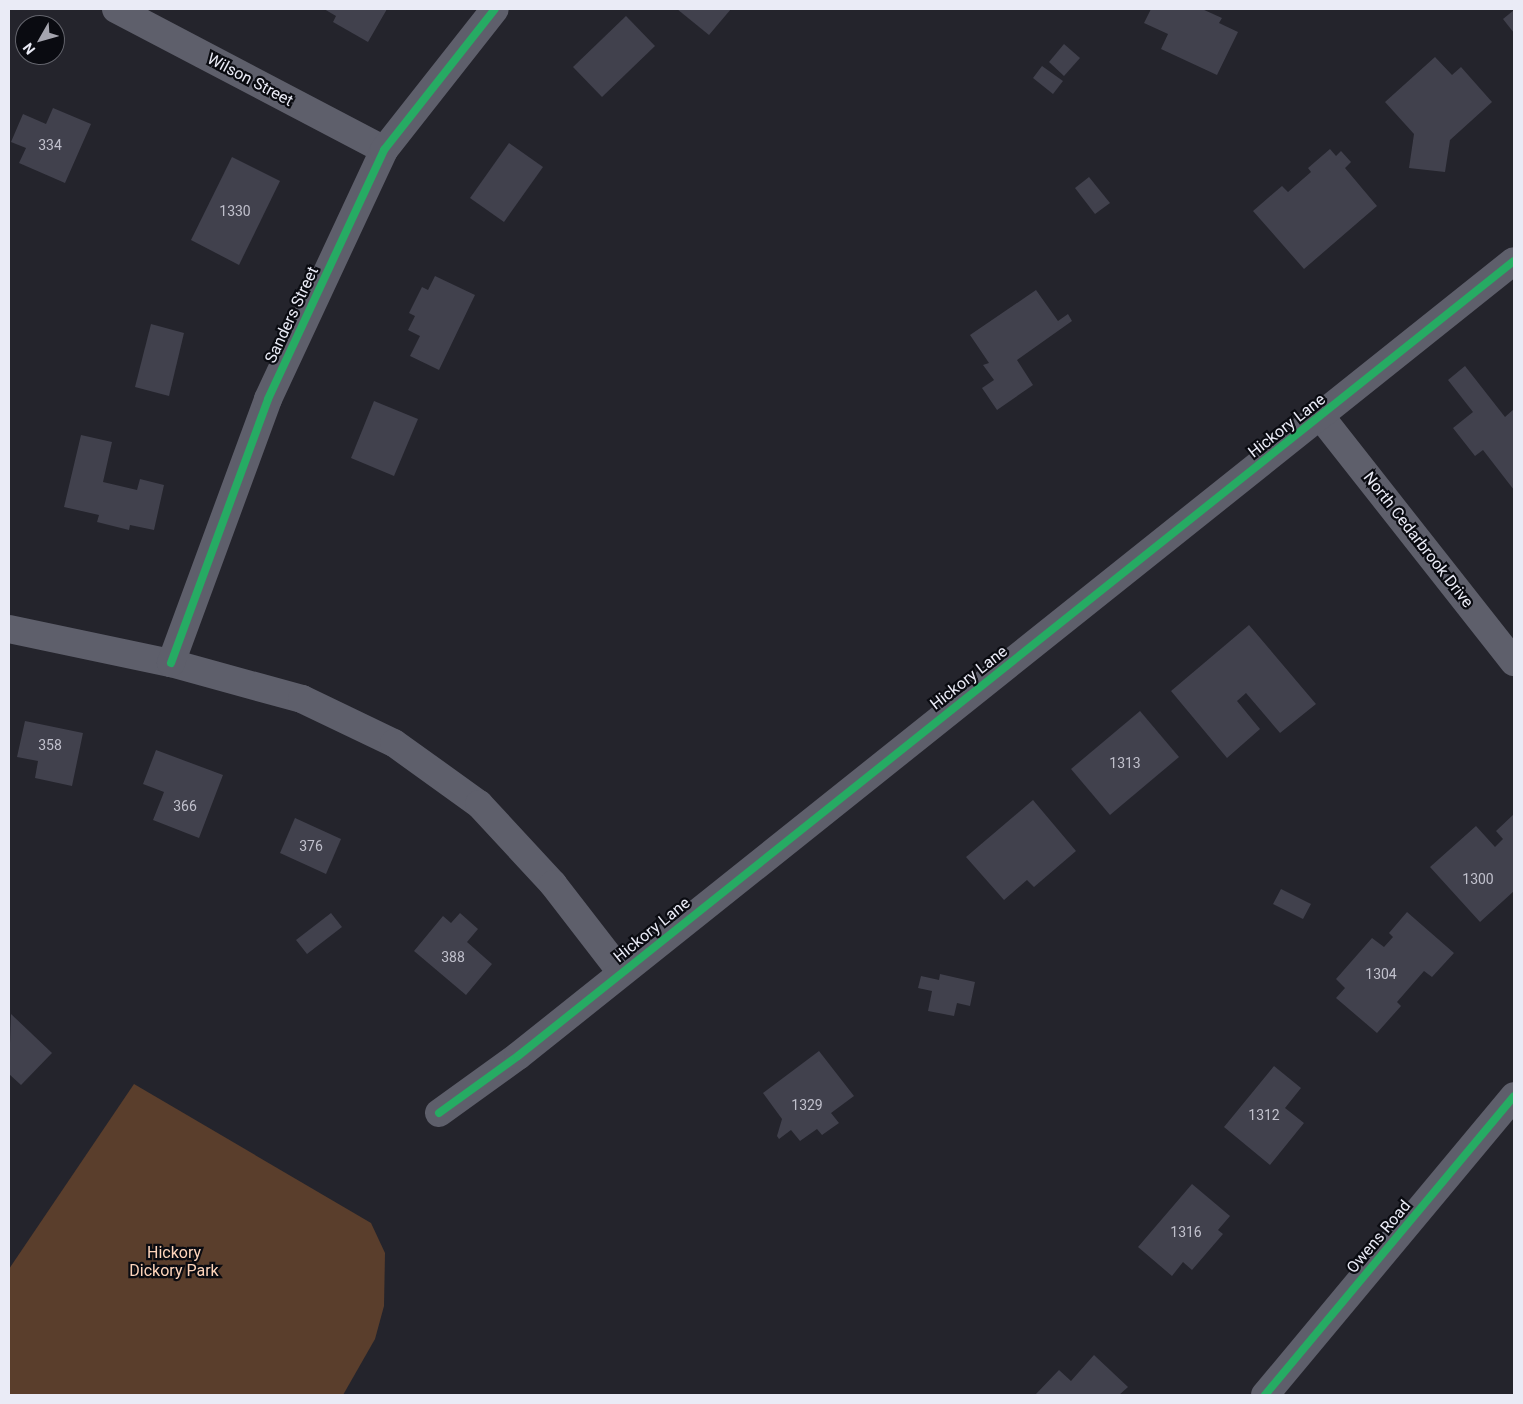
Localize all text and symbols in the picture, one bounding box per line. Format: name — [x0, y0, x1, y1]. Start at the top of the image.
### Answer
north arrow — [15, 15, 65, 65]
text: N — [20, 40, 38, 57]
street label: Wilson Street — [204, 49, 296, 111]
house number: 334 — [38, 137, 62, 153]
house number: 1330 — [219, 203, 251, 219]
street label: Sanders Street — [261, 264, 323, 366]
street label: Hickory Lane — [1245, 390, 1329, 462]
street label: North Cedarbrook Drive — [1359, 468, 1477, 612]
street label: Hickory Lane — [927, 642, 1011, 714]
house number: 358 — [38, 737, 62, 753]
house number: 1313 — [1109, 755, 1141, 771]
house number: 366 — [173, 798, 197, 814]
house number: 376 — [299, 838, 323, 854]
house number: 1300 — [1462, 871, 1494, 887]
street label: Hickory Lane — [610, 893, 694, 967]
house number: 388 — [441, 949, 465, 965]
house number: 1304 — [1365, 966, 1397, 982]
house number: 1329 — [791, 1097, 823, 1113]
house number: 1312 — [1248, 1107, 1280, 1123]
street label: Owens Road — [1343, 1197, 1415, 1277]
house number: 1316 — [1170, 1224, 1202, 1240]
park label: Hickory Dickory Park — [129, 1243, 219, 1281]

